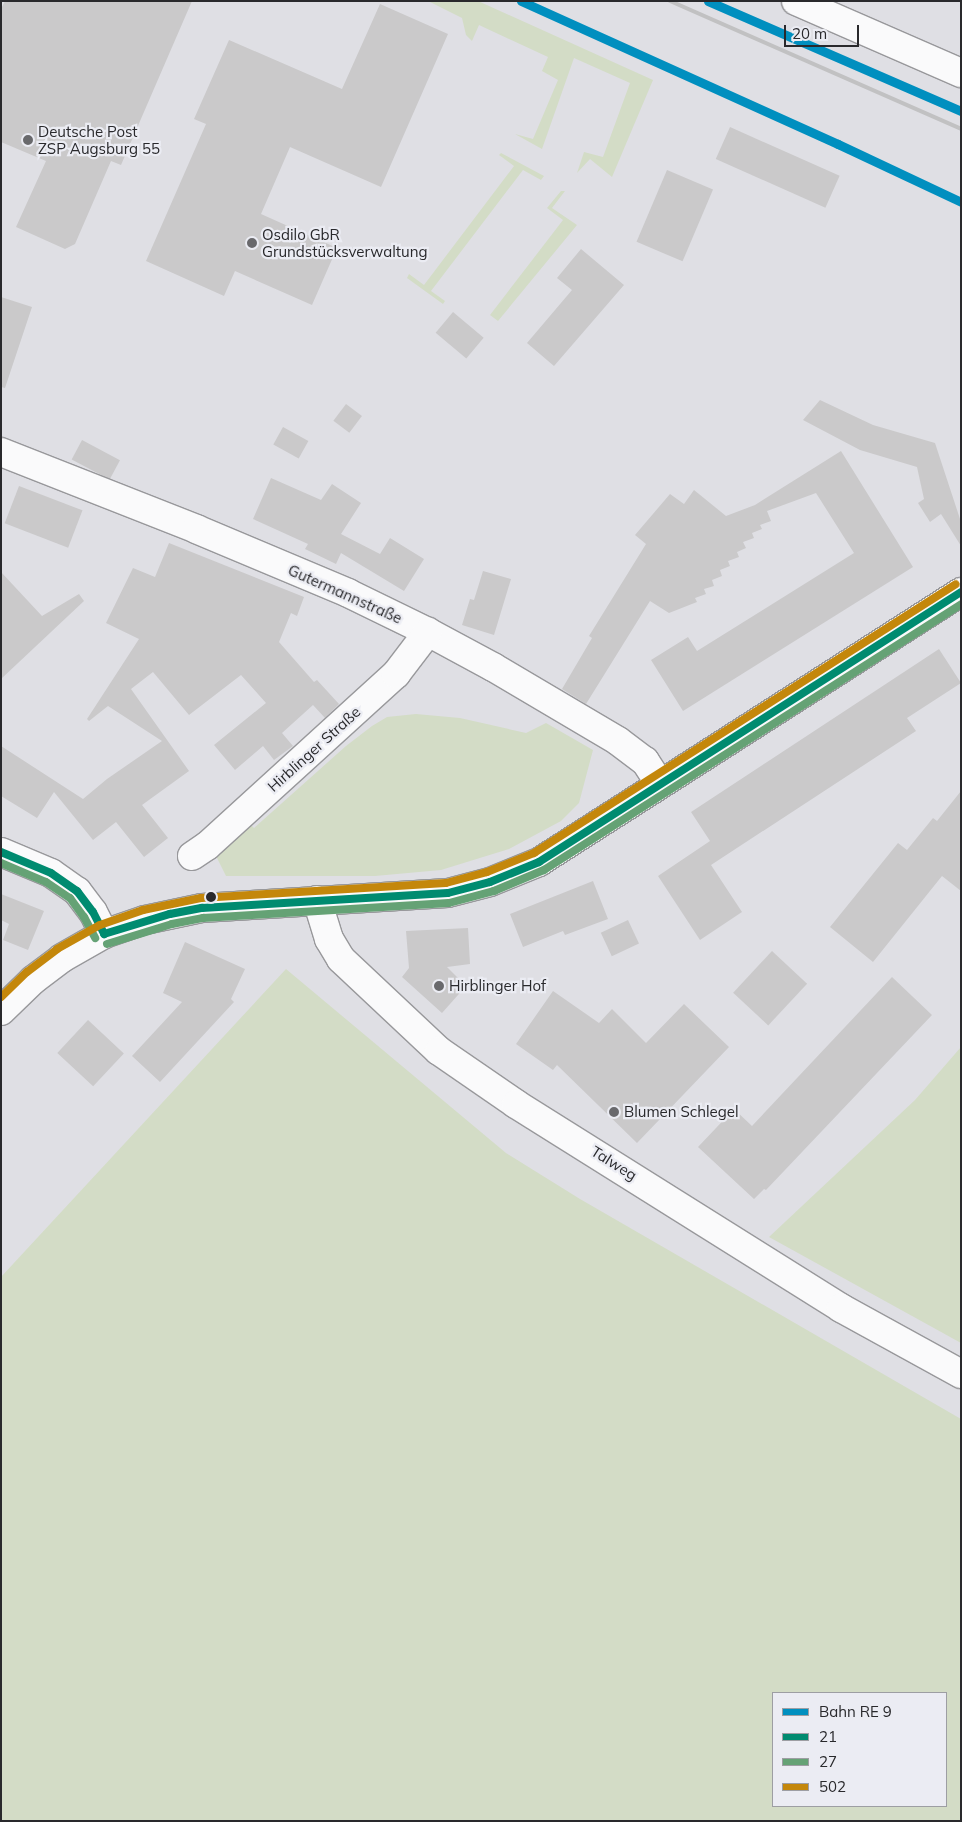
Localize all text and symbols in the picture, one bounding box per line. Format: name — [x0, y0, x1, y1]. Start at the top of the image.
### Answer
scale bar — [787, 15, 862, 47]
text: 20 m — [792, 24, 827, 43]
place label: Deutsche Post ZSP Augsburg 55 — [38, 122, 160, 157]
marker: Deutsche Post ZSP Augsburg 55 — [22, 134, 34, 146]
place label: Osdilo GbR Grundstücksverwaltung — [262, 225, 428, 260]
marker: Osdilo GbR Grundstücksverwaltung — [246, 237, 258, 249]
street label: Gutermannstraße — [285, 561, 405, 627]
street label: Hirblinger Straße — [264, 703, 364, 795]
unlabelled marker — [206, 892, 216, 902]
place label: Hirblinger Hof — [449, 977, 546, 995]
marker: Hirblinger Hof — [433, 980, 445, 992]
place label: Blumen Schlegel — [624, 1103, 739, 1121]
marker: Blumen Schlegel — [608, 1106, 620, 1118]
street label: Talweg — [588, 1142, 640, 1184]
legend — [772, 1692, 947, 1807]
text: Bahn RE 9 — [819, 1702, 892, 1721]
text: 21 — [819, 1727, 837, 1746]
text: 27 — [819, 1752, 837, 1771]
text: 502 — [819, 1777, 846, 1796]

